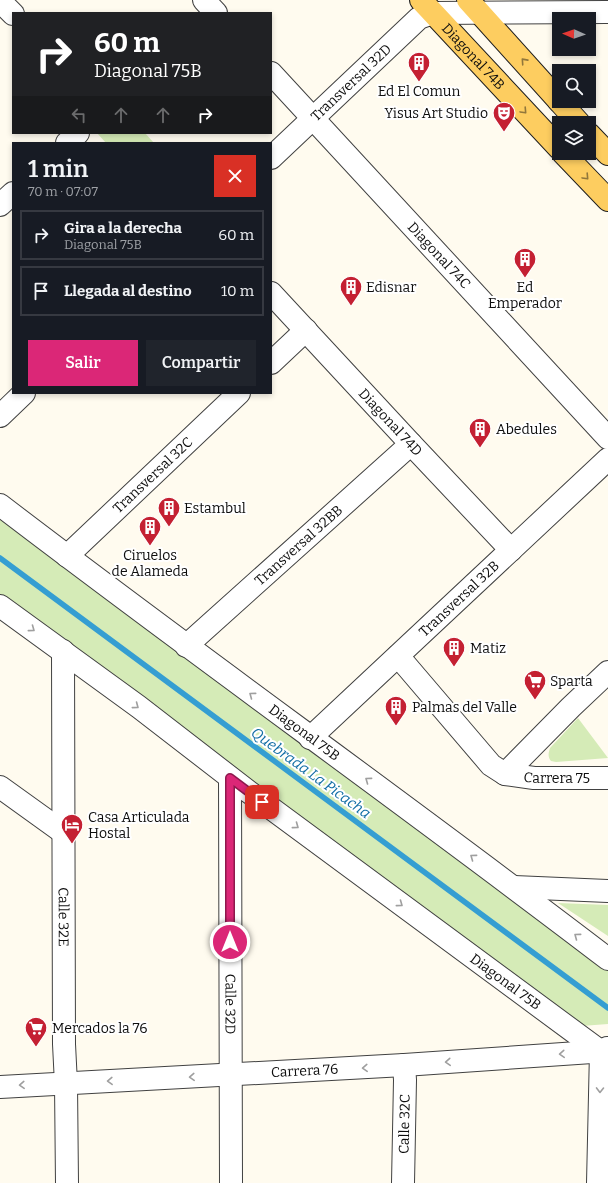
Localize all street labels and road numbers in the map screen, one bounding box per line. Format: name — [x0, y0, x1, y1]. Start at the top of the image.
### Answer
street label: Diagonal 74B — [438, 20, 509, 93]
street label: Transversal 32D — [307, 40, 395, 124]
street label: Diagonal 74C — [404, 218, 474, 292]
street label: Diagonal 74D — [355, 385, 426, 459]
street label: Transversal 32C — [109, 433, 196, 517]
street label: Transversal 32BB — [251, 501, 346, 589]
street label: Transversal 32B — [415, 557, 502, 640]
street label: Diagonal 75B — [266, 701, 343, 764]
street label: Carrera 75 — [522, 768, 590, 787]
street label: Calle 32E — [55, 887, 72, 947]
street label: Diagonal 75B — [467, 950, 545, 1013]
street label: Calle 32D — [222, 974, 239, 1034]
street label: Carrera 76 — [270, 1060, 339, 1081]
street label: Calle 32C — [395, 1094, 413, 1154]

